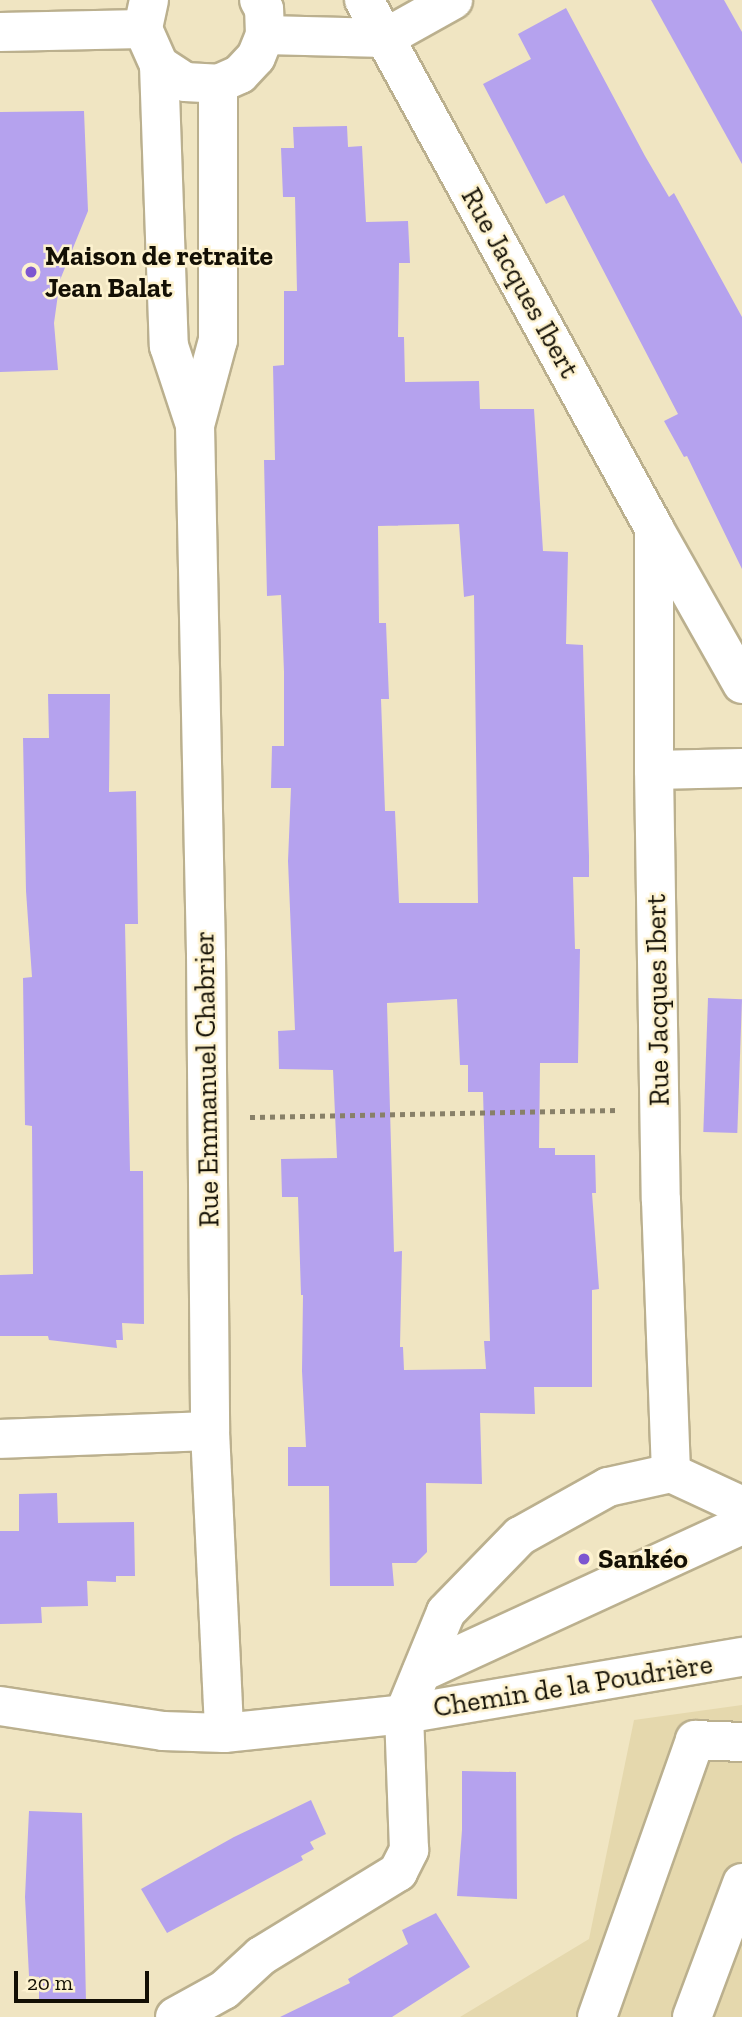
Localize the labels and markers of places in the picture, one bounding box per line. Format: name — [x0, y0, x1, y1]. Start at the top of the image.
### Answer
place label: Maison de retraite Jean Balat — [45, 239, 273, 305]
marker: Maison de retraite Jean Balat — [23, 264, 39, 280]
place label: Sankéo — [598, 1542, 688, 1576]
marker: Sankéo — [576, 1551, 592, 1567]

